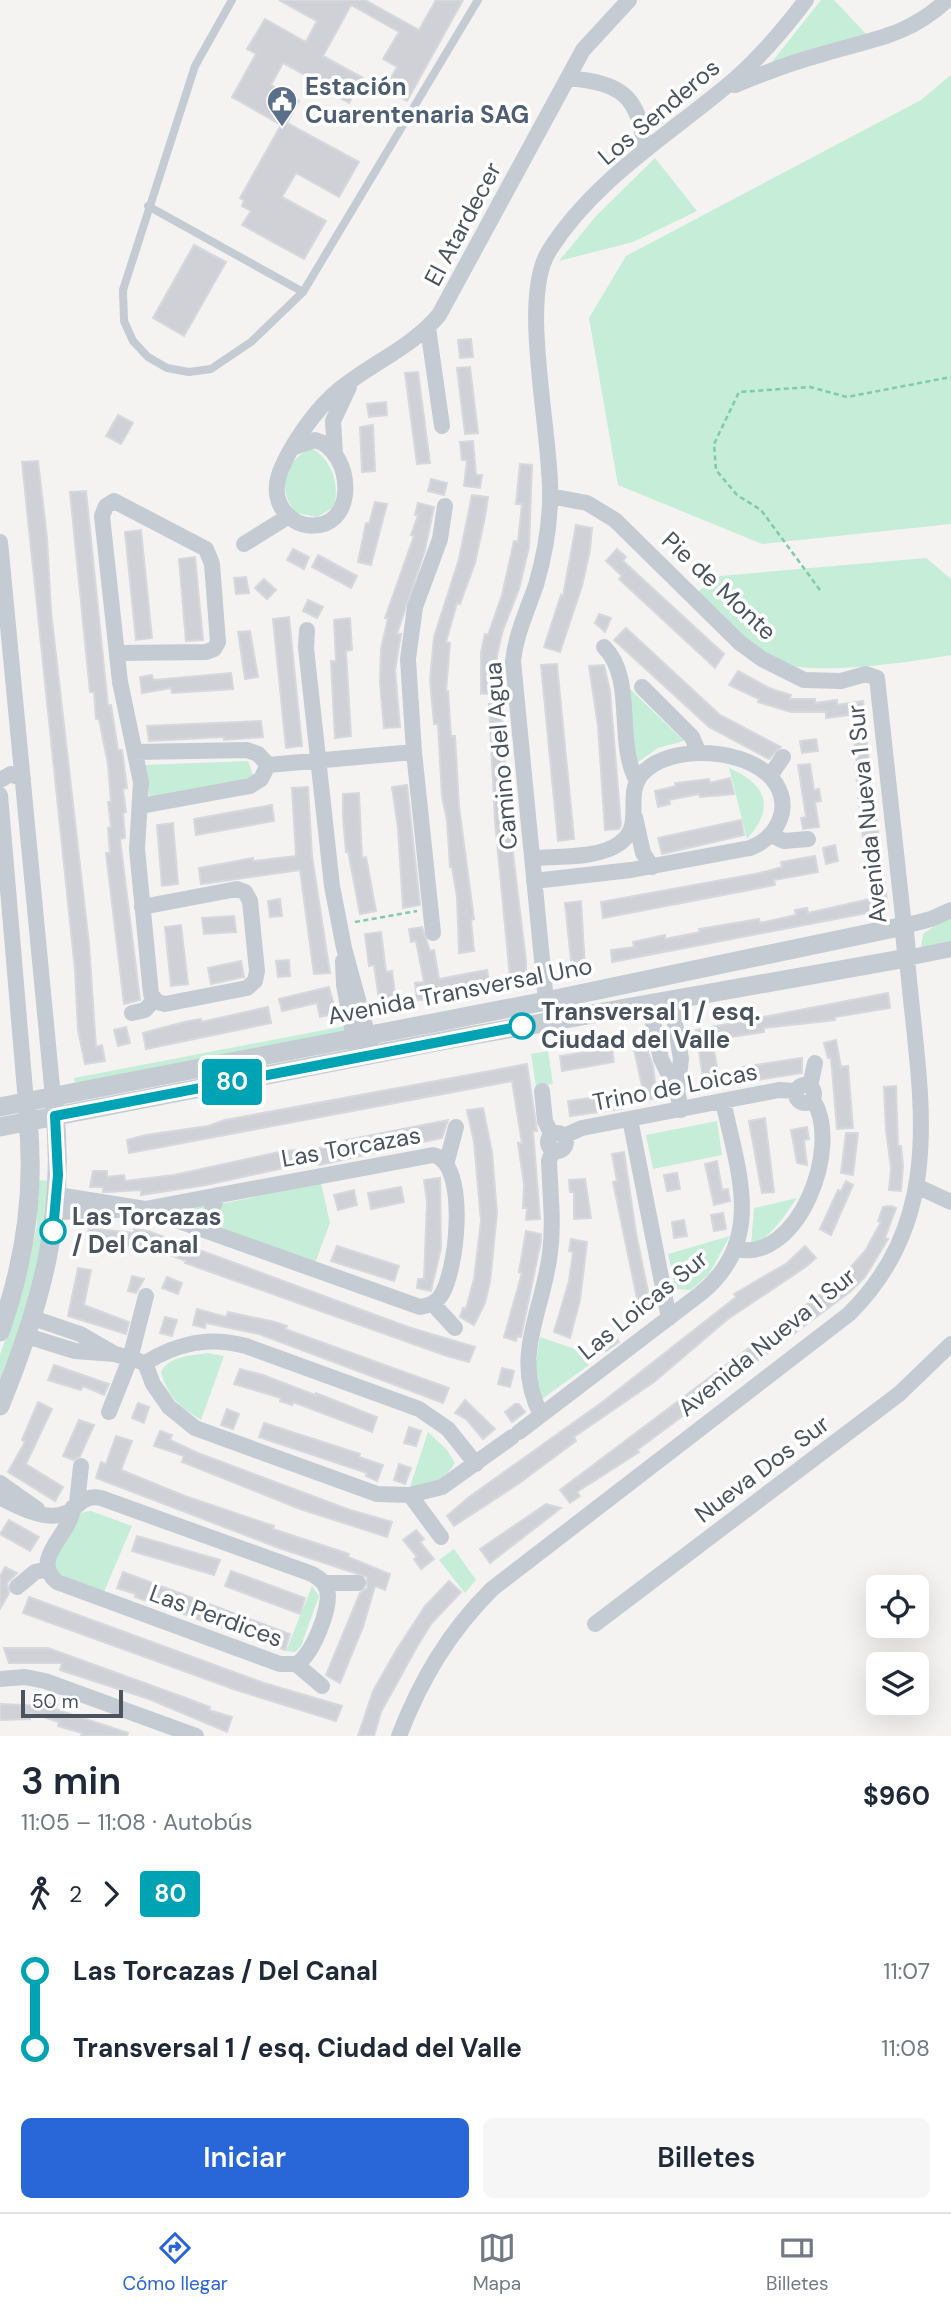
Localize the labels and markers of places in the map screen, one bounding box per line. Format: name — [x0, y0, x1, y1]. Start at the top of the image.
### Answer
place label: Estación Cuarentenaria SAG — [305, 71, 529, 130]
public building icon: Estación Cuarentenaria SAG — [265, 84, 299, 128]
place label: Transversal 1 / esq. Ciudad del Valle — [541, 996, 761, 1055]
marker: Transversal 1 / esq. Ciudad del Valle — [509, 1013, 535, 1039]
place label: Las Torcazas / Del Canal — [72, 1201, 222, 1260]
marker: Las Torcazas / Del Canal — [40, 1218, 66, 1244]

